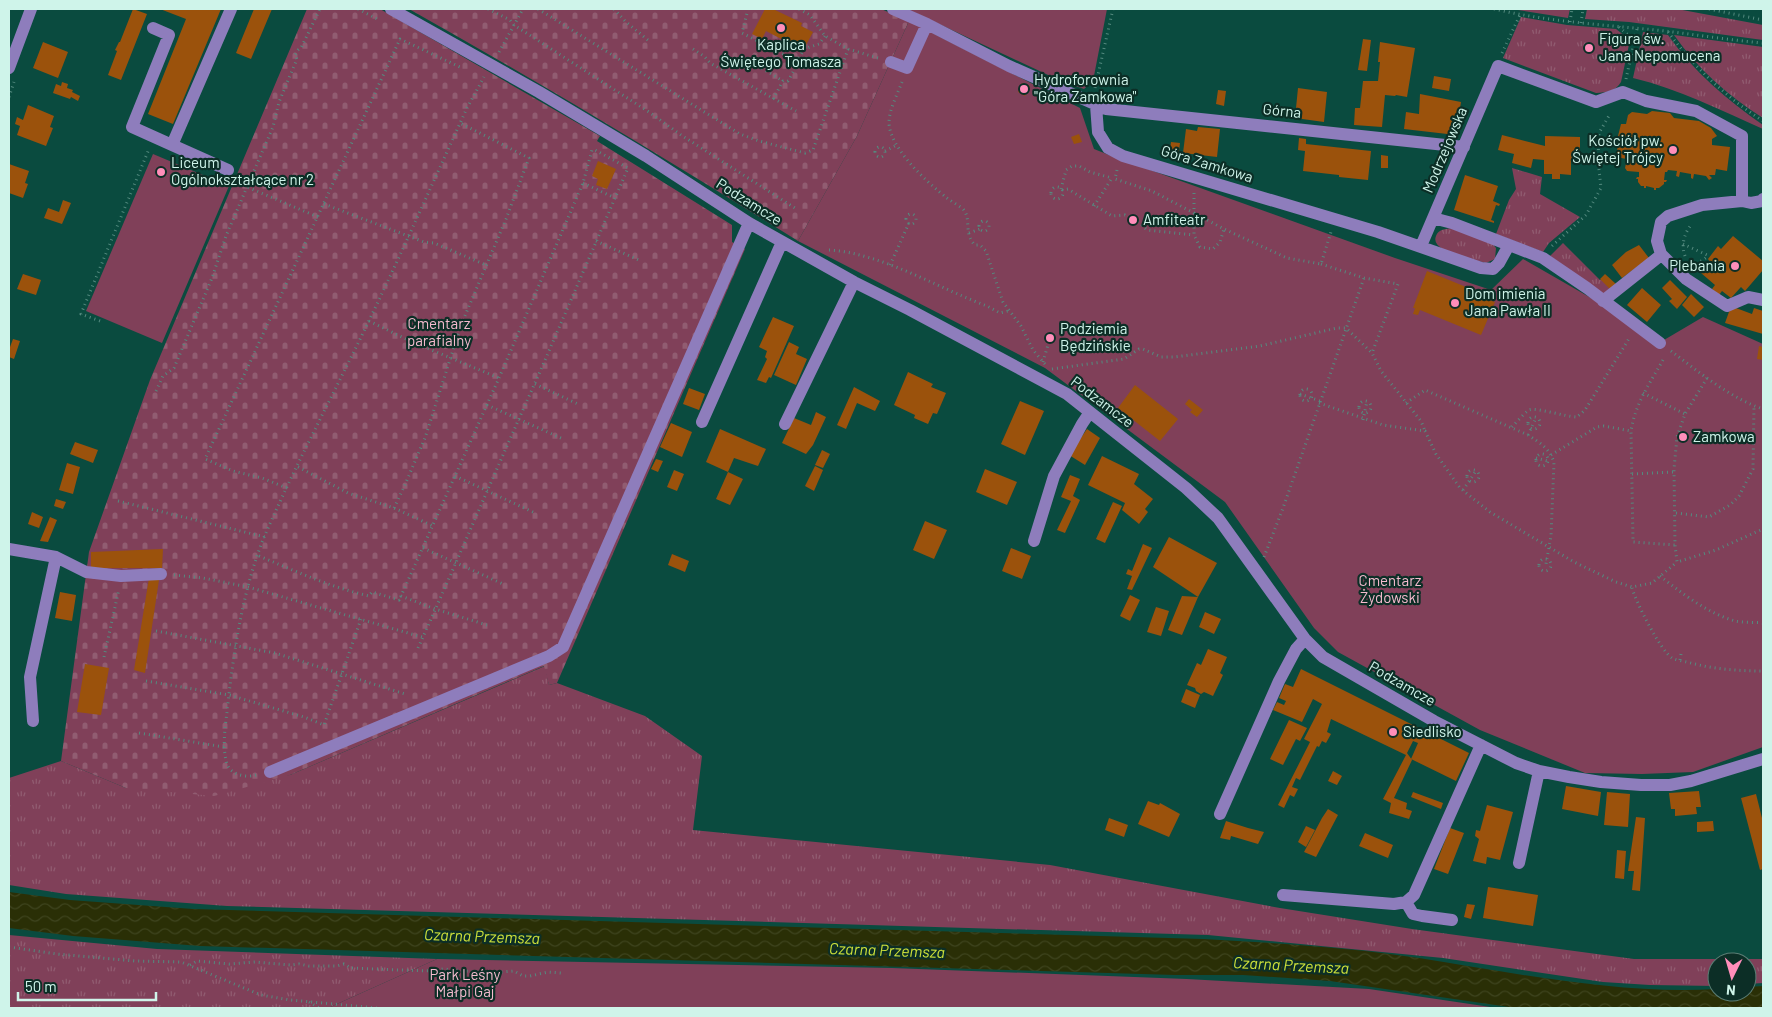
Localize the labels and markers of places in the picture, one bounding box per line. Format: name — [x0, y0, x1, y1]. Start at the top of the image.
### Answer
marker: Kaplica Świętego Tomasza — [775, 22, 787, 34]
place label: Figura św. Jana Nepomucena — [1599, 29, 1721, 64]
place label: Kaplica Świętego Tomasza — [720, 35, 842, 70]
marker: Figura św. Jana Nepomucena — [1583, 42, 1595, 54]
place label: Hydroforownia "Góra Zamkowa" — [1034, 70, 1137, 105]
marker: Hydroforownia "Góra Zamkowa" — [1018, 83, 1030, 95]
place label: Kościół pw. Świętej Trójcy — [1572, 131, 1663, 166]
marker: Kościół pw. Świętej Trójcy — [1667, 144, 1679, 156]
place label: Liceum Ogólnokształcące nr 2 — [171, 153, 314, 188]
marker: Liceum Ogólnokształcące nr 2 — [155, 166, 167, 178]
place label: Amfiteatr — [1143, 210, 1206, 228]
marker: Amfiteatr — [1127, 214, 1139, 226]
place label: Plebania — [1669, 256, 1725, 274]
marker: Plebania — [1729, 260, 1741, 272]
place label: Dom imienia Jana Pawła II — [1465, 284, 1551, 319]
marker: Dom imienia Jana Pawła II — [1449, 297, 1461, 309]
place label: Podziemia Będzińskie — [1060, 319, 1131, 354]
marker: Podziemia Będzińskie — [1044, 332, 1056, 344]
place label: Zamkowa — [1693, 427, 1755, 445]
marker: Zamkowa — [1677, 431, 1689, 443]
place label: Siedlisko — [1403, 722, 1462, 740]
marker: Siedlisko — [1387, 726, 1399, 738]

